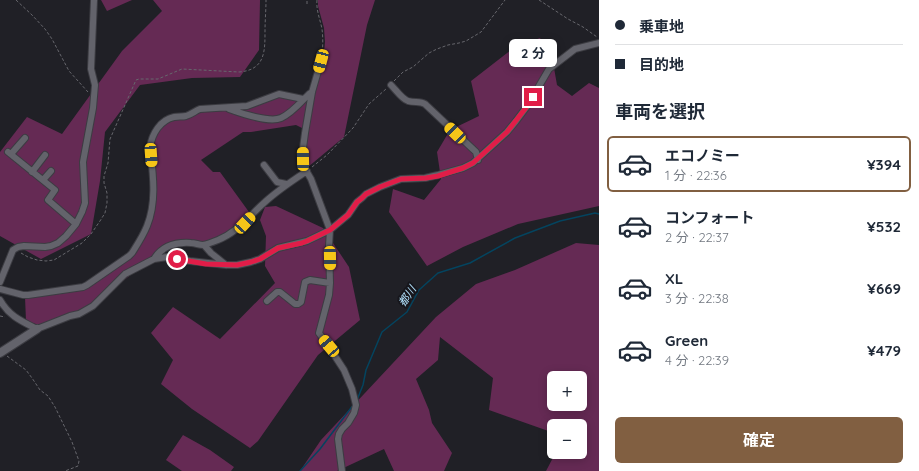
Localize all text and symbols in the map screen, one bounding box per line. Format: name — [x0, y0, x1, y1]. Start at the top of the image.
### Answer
text: 乗車地 — [639, 17, 684, 36]
callout: 2 分 — [509, 39, 557, 67]
text: 2 分 — [521, 45, 545, 61]
car — [312, 48, 330, 74]
text: 目的地 — [639, 55, 684, 74]
route end — [524, 88, 542, 106]
text: 車両を選択 — [615, 100, 705, 123]
car — [442, 120, 468, 146]
car — [144, 143, 158, 167]
icon: car — [617, 146, 653, 182]
text: エコノミー — [665, 146, 740, 165]
car — [297, 147, 309, 171]
text: ¥394 — [867, 155, 901, 174]
text: 1 分 · 22:36 — [665, 167, 727, 183]
icon: car — [617, 208, 653, 244]
text: コンフォート — [665, 208, 755, 227]
car — [232, 210, 258, 236]
text: ¥532 — [867, 217, 901, 236]
text: 2 分 · 22:37 — [665, 229, 729, 245]
car — [324, 246, 336, 270]
route start — [168, 250, 186, 268]
text: XL — [665, 269, 683, 288]
icon: car — [617, 270, 653, 306]
text: ¥669 — [867, 279, 901, 298]
water label: 都川 — [395, 282, 420, 309]
text: 3 分 · 22:38 — [665, 290, 729, 306]
text: Green — [665, 331, 708, 350]
icon: car — [617, 332, 653, 368]
car — [317, 333, 341, 359]
text: ¥479 — [867, 341, 901, 360]
text: 4 分 · 22:39 — [665, 352, 729, 368]
map controls — [547, 371, 587, 459]
button: + — [547, 371, 587, 411]
button: 確定 — [615, 417, 903, 463]
button: − — [547, 419, 587, 459]

